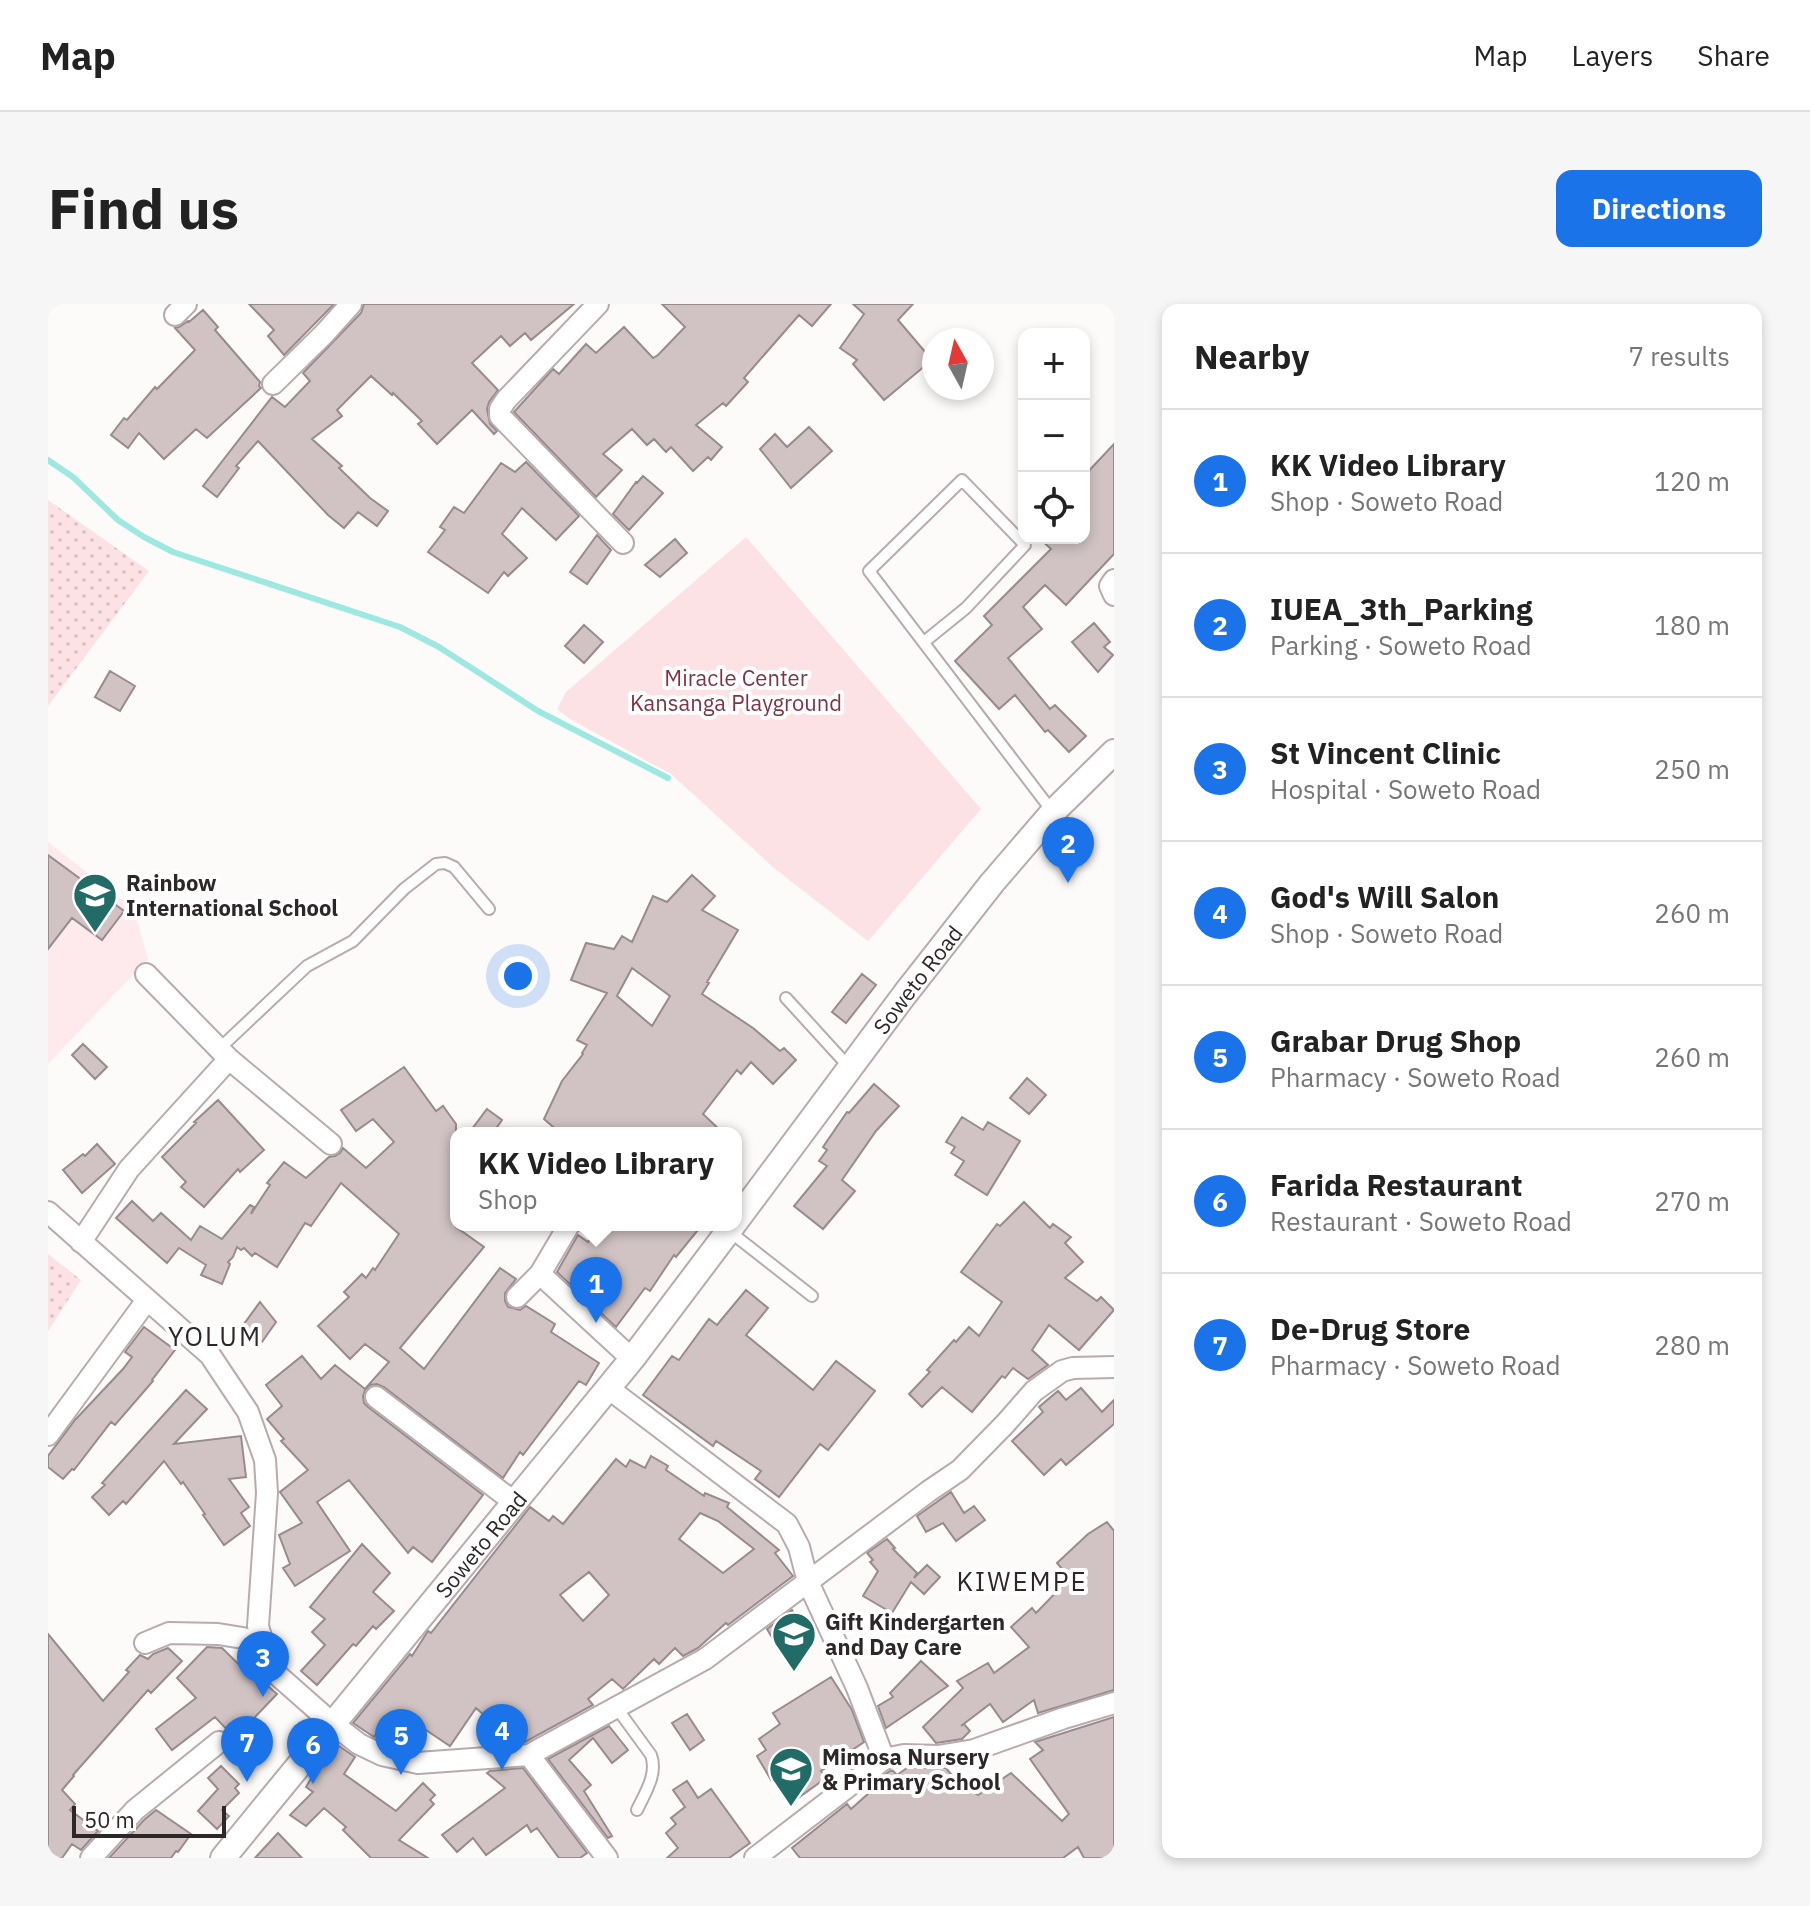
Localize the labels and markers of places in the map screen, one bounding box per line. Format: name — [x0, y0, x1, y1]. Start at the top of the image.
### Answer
pin: 2 — [1042, 817, 1094, 883]
place label: Rainbow International School — [126, 868, 338, 922]
school or university icon: Rainbow International School — [71, 871, 119, 934]
pin: 1 — [570, 1257, 622, 1323]
place label: Gift Kindergarten and Day Care — [825, 1607, 1005, 1661]
school or university icon: Gift Kindergarten and Day Care — [770, 1610, 818, 1673]
pin: 3 — [237, 1631, 289, 1697]
pin: 4 — [476, 1704, 528, 1770]
pin: 5 — [375, 1709, 427, 1775]
pin: 7 — [221, 1716, 273, 1782]
pin: 6 — [287, 1718, 339, 1784]
place label: Mimosa Nursery & Primary School — [822, 1742, 1001, 1796]
school or university icon: Mimosa Nursery & Primary School — [767, 1745, 815, 1808]

